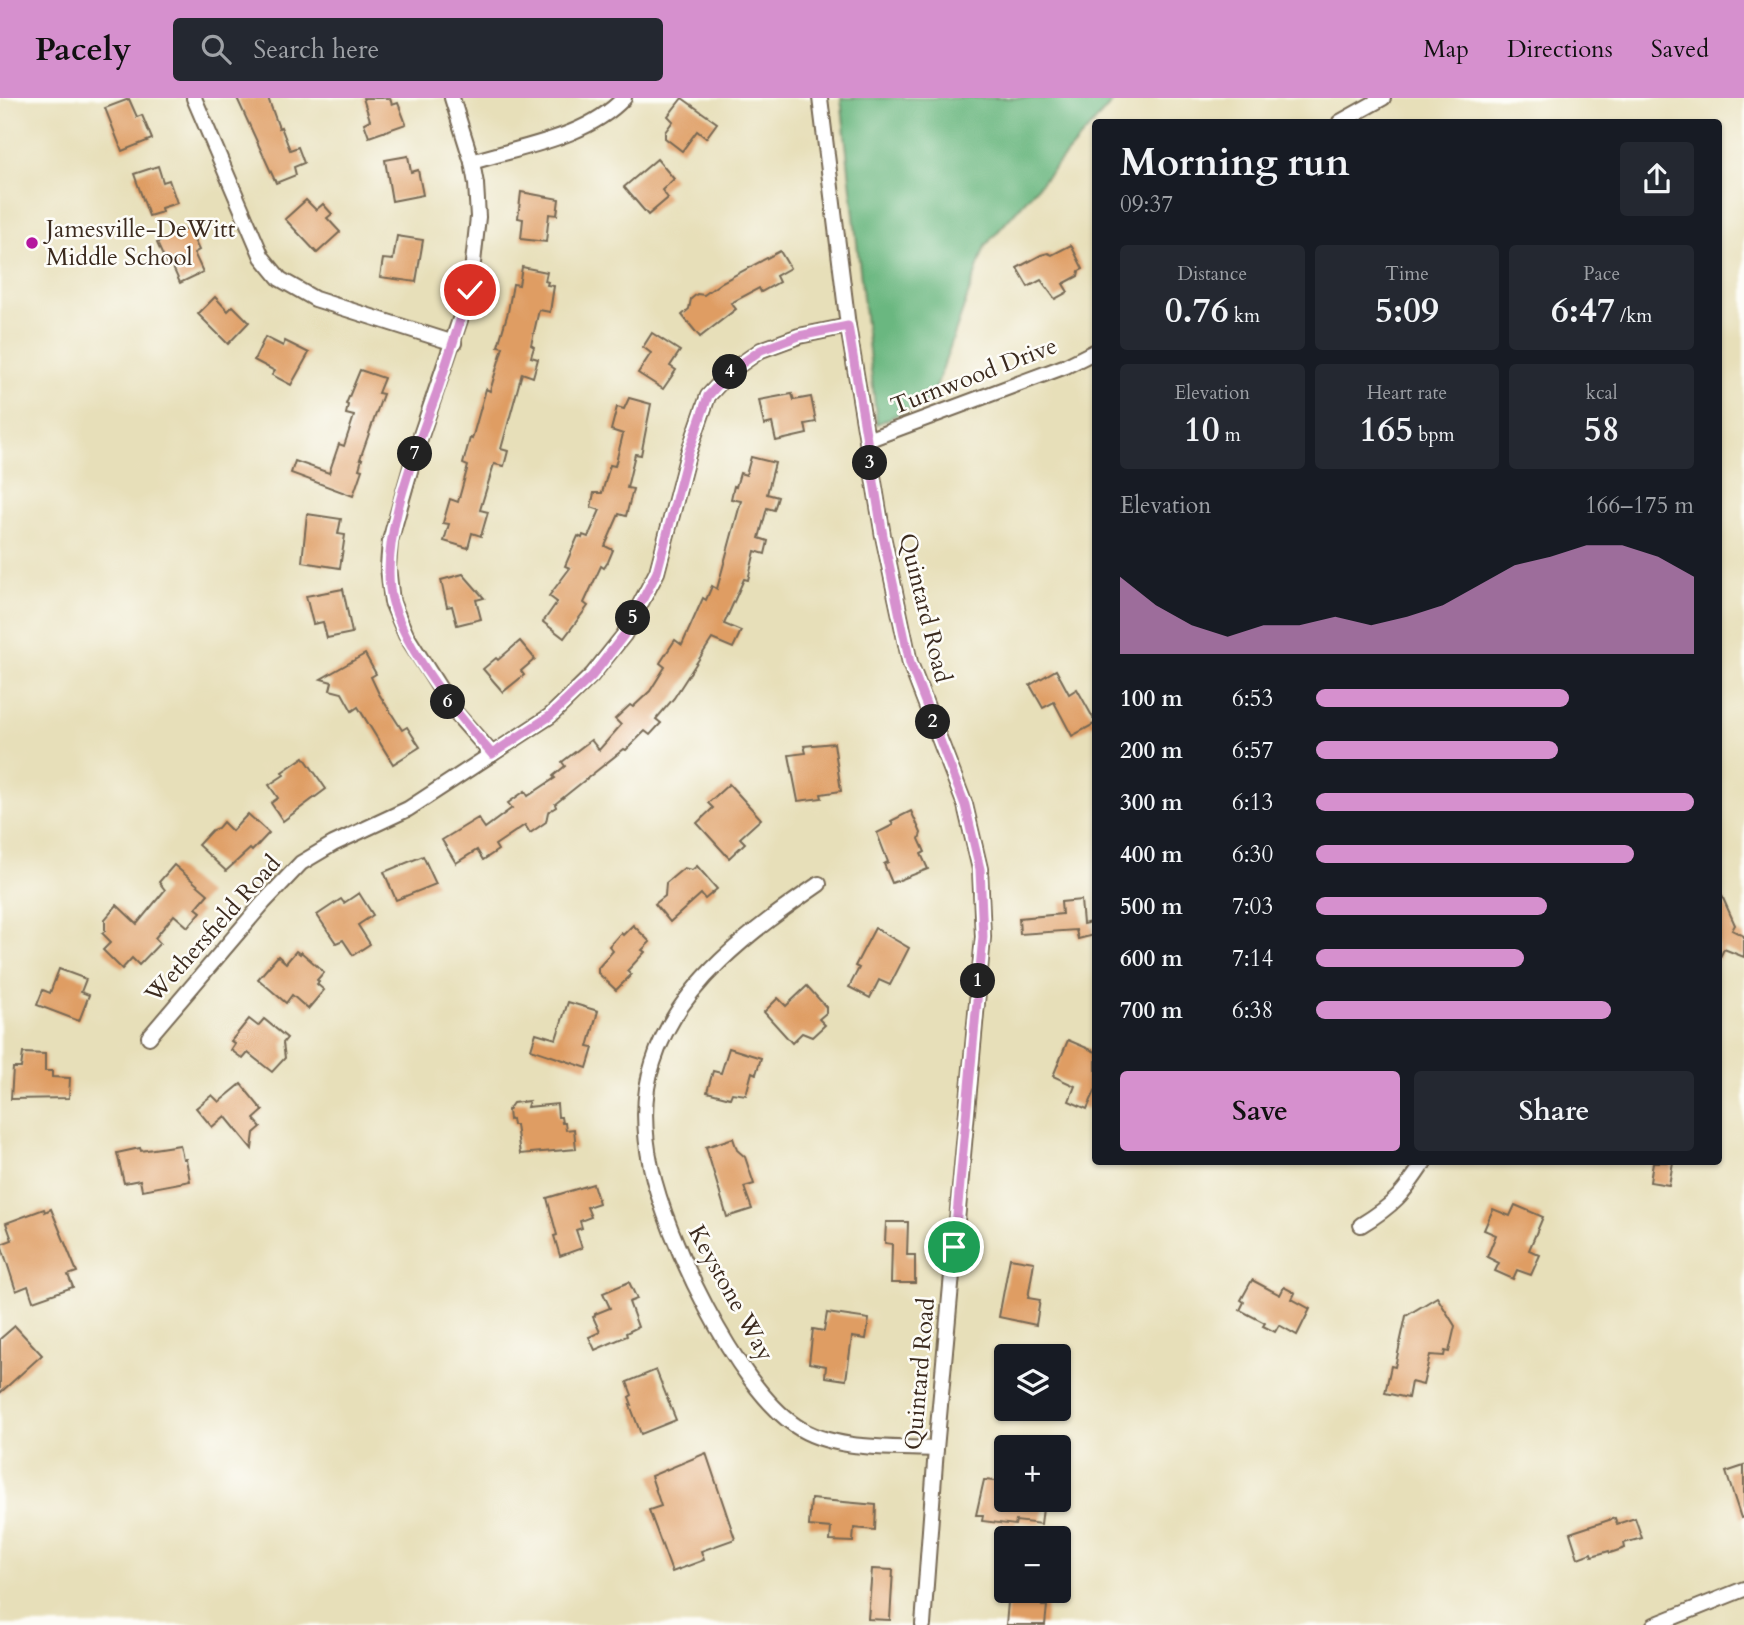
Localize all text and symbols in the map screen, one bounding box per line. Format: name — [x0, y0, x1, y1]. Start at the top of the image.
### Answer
search box — [173, 18, 663, 81]
text: Pacely — [35, 27, 131, 72]
icon: search — [197, 30, 235, 68]
text: Search here — [253, 32, 379, 67]
text: Map — [1423, 33, 1469, 66]
text: Directions — [1507, 33, 1613, 66]
text: Saved — [1651, 33, 1709, 66]
text: Morning run — [1120, 137, 1350, 189]
button: share — [1620, 142, 1694, 216]
text: 09:37 — [1120, 189, 1173, 220]
place label: Jamesville-DeWitt Middle School — [43, 213, 236, 274]
marker: Jamesville-DeWitt Middle School — [24, 235, 40, 251]
pin — [440, 260, 500, 320]
text: Distance — [1178, 261, 1247, 287]
text: Time — [1385, 261, 1429, 287]
text: Pace — [1583, 261, 1620, 287]
icon: check — [451, 271, 489, 309]
text: 0.76 — [1165, 287, 1229, 335]
text: 5:09 — [1375, 287, 1439, 335]
text: 6:47 — [1551, 287, 1615, 335]
text: km — [1229, 303, 1260, 329]
text: /km — [1615, 303, 1652, 329]
street label: Turnwood Drive — [886, 329, 1062, 423]
pin: 4 — [712, 354, 748, 390]
text: 4 — [725, 358, 734, 384]
text: Elevation — [1175, 380, 1250, 406]
text: Heart rate — [1367, 380, 1447, 406]
text: kcal — [1586, 380, 1618, 406]
text: 10 — [1184, 406, 1220, 454]
text: 165 — [1359, 406, 1413, 454]
text: 58 — [1584, 406, 1620, 454]
text: m — [1220, 422, 1241, 448]
text: bpm — [1413, 422, 1455, 448]
pin: 7 — [398, 436, 432, 472]
text: 7 — [410, 440, 419, 466]
pin: 3 — [852, 446, 888, 480]
text: 3 — [865, 449, 874, 475]
text: Elevation — [1120, 490, 1211, 521]
text: 166–175 m — [1585, 490, 1694, 521]
street label: Quintard Road — [890, 530, 960, 686]
pin: 5 — [616, 601, 650, 636]
text: 5 — [628, 604, 637, 630]
text: 100 m — [1120, 683, 1183, 714]
text: 6:53 — [1232, 683, 1273, 714]
pin: 6 — [430, 684, 466, 720]
text: 6 — [443, 688, 452, 714]
pin: 2 — [916, 704, 950, 740]
text: 2 — [928, 708, 937, 734]
text: 200 m — [1120, 735, 1183, 766]
text: 6:57 — [1232, 735, 1273, 766]
text: 300 m — [1120, 787, 1183, 818]
text: 6:13 — [1232, 787, 1273, 818]
text: 400 m — [1120, 839, 1183, 870]
text: 6:30 — [1232, 839, 1273, 870]
street label: Wethersfield Road — [137, 848, 288, 1011]
text: 500 m — [1120, 891, 1183, 922]
text: 7:03 — [1232, 891, 1273, 922]
text: 600 m — [1120, 943, 1183, 974]
text: 7:14 — [1232, 943, 1273, 974]
pin: 1 — [960, 964, 996, 998]
text: 1 — [973, 967, 982, 993]
text: 700 m — [1120, 995, 1183, 1026]
text: 6:38 — [1232, 995, 1273, 1026]
button: Save — [1120, 1071, 1400, 1151]
button: Share — [1414, 1071, 1694, 1151]
pin — [924, 1217, 984, 1277]
street label: Keystone Way — [680, 1219, 782, 1367]
icon: arrive — [935, 1228, 973, 1266]
street label: Quintard Road — [897, 1296, 943, 1452]
map controls — [994, 1344, 1071, 1603]
button: layers — [994, 1344, 1071, 1421]
button: + — [994, 1435, 1071, 1512]
button: − — [994, 1526, 1071, 1603]

